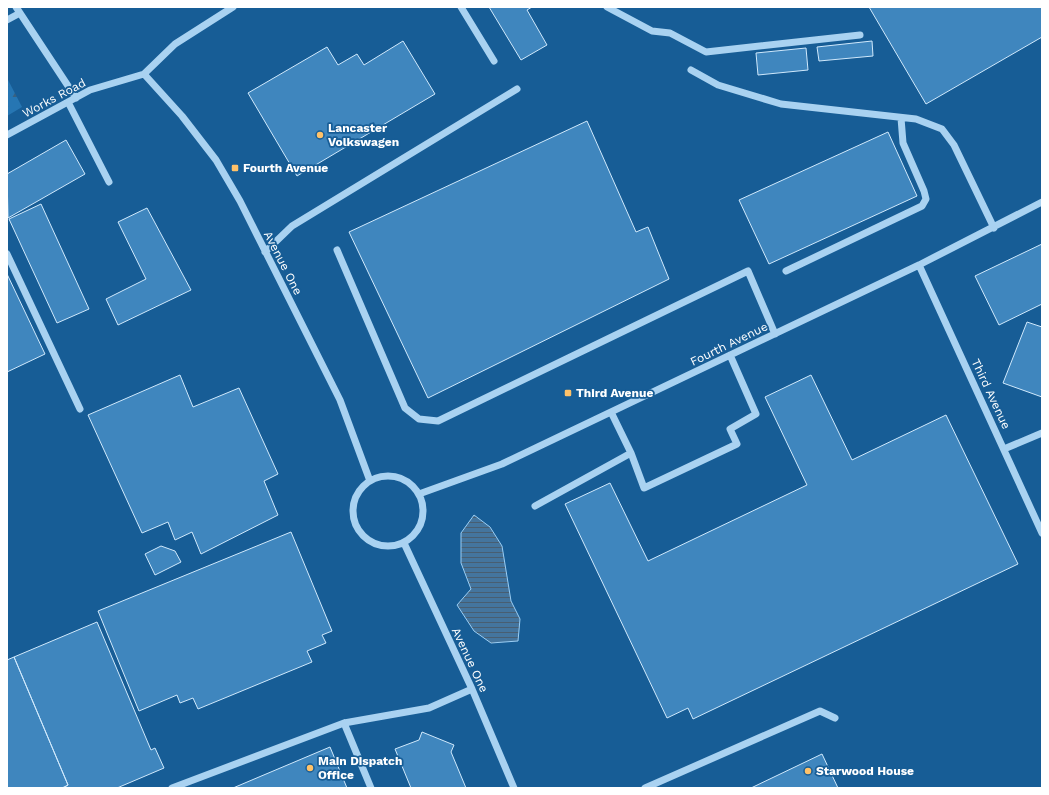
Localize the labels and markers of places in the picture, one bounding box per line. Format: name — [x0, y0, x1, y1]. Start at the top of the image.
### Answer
place label: Lancaster Volkswagen — [328, 121, 399, 149]
marker: Lancaster Volkswagen — [315, 130, 325, 140]
place label: Fourth Avenue — [243, 161, 328, 175]
marker: Fourth Avenue — [230, 163, 240, 173]
place label: Third Avenue — [576, 386, 653, 400]
marker: Third Avenue — [563, 388, 573, 398]
place label: Main Dispatch Office — [318, 754, 402, 782]
marker: Main Dispatch Office — [305, 763, 315, 773]
place label: Starwood House — [816, 764, 914, 778]
marker: Starwood House — [803, 766, 813, 776]

